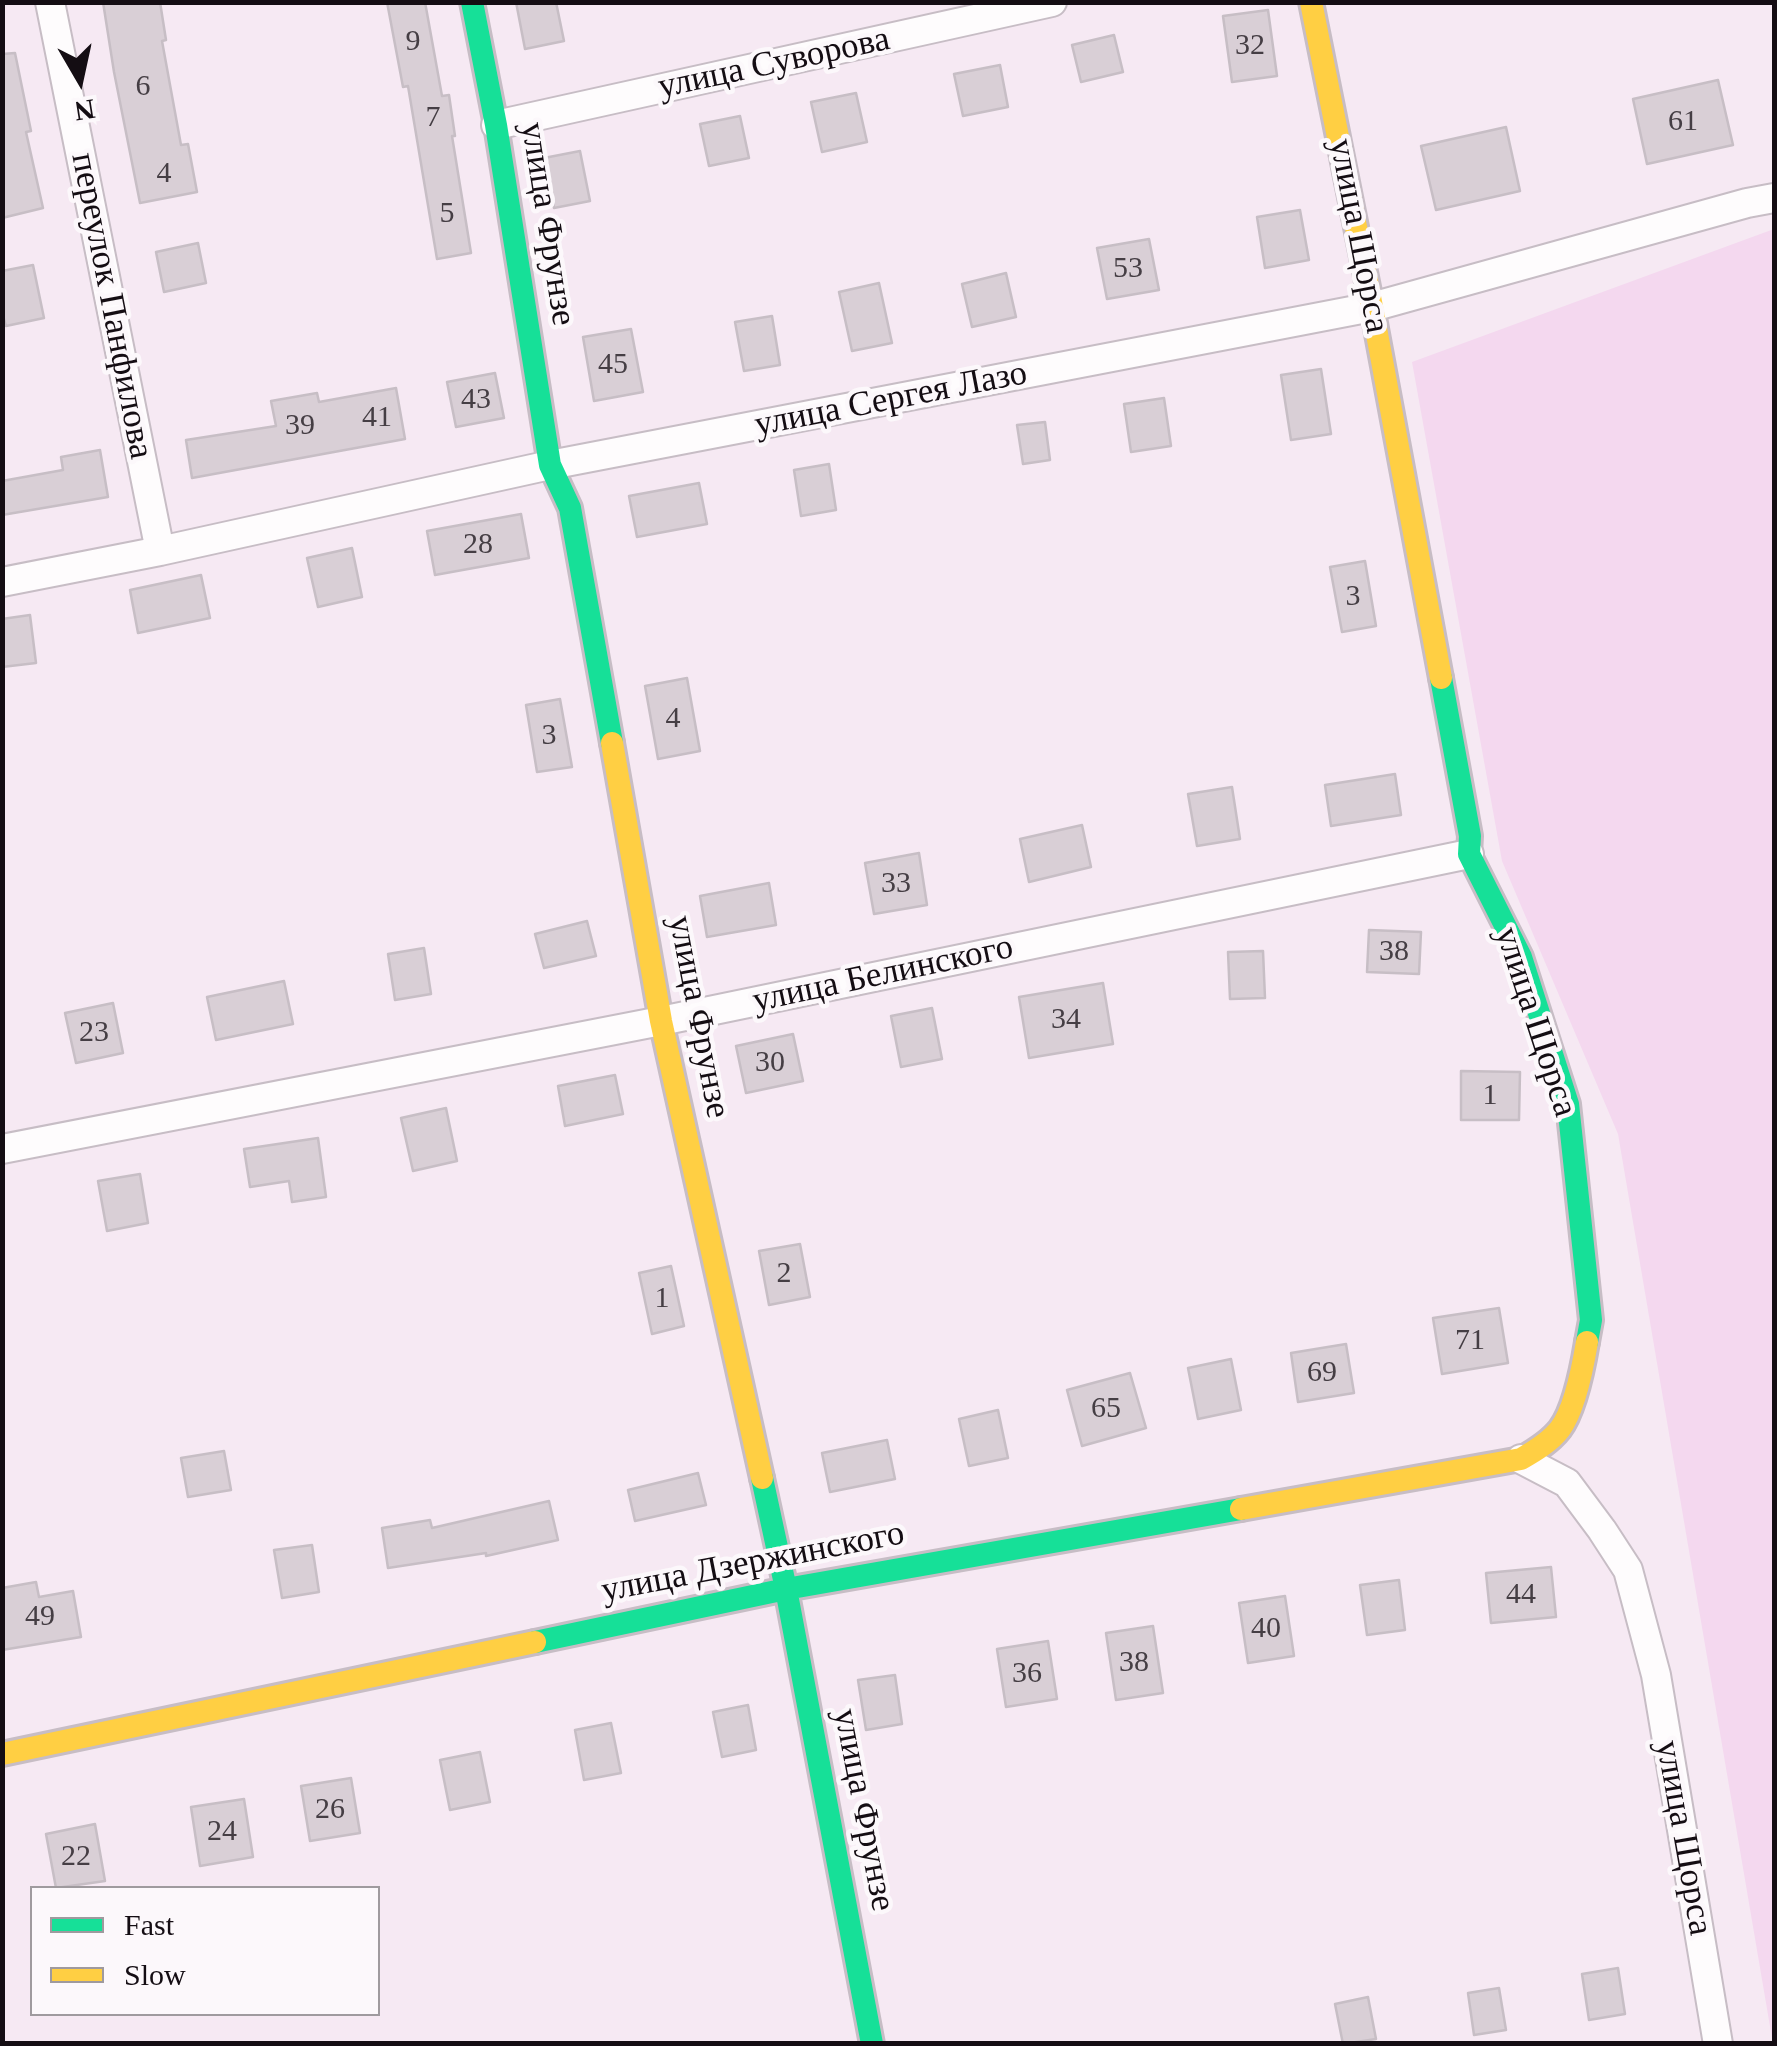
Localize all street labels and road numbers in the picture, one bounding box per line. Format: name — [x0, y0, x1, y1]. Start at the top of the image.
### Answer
street label: улица Суворова — [654, 19, 894, 109]
street label: улица Фрунзе — [510, 119, 584, 329]
street label: улица Щорса — [1319, 135, 1397, 337]
street label: переулок Панфилова — [61, 150, 161, 462]
street label: улица Сергея Лазо — [751, 353, 1031, 447]
street label: улица Фрунзе — [658, 912, 738, 1122]
street label: улица Щорса — [1485, 922, 1585, 1122]
street label: улица Белинского — [749, 927, 1017, 1023]
street label: улица Дзержинского — [598, 1513, 908, 1613]
street label: улица Фрунзе — [823, 1705, 903, 1915]
street label: улица Щорса — [1645, 1737, 1721, 1939]

